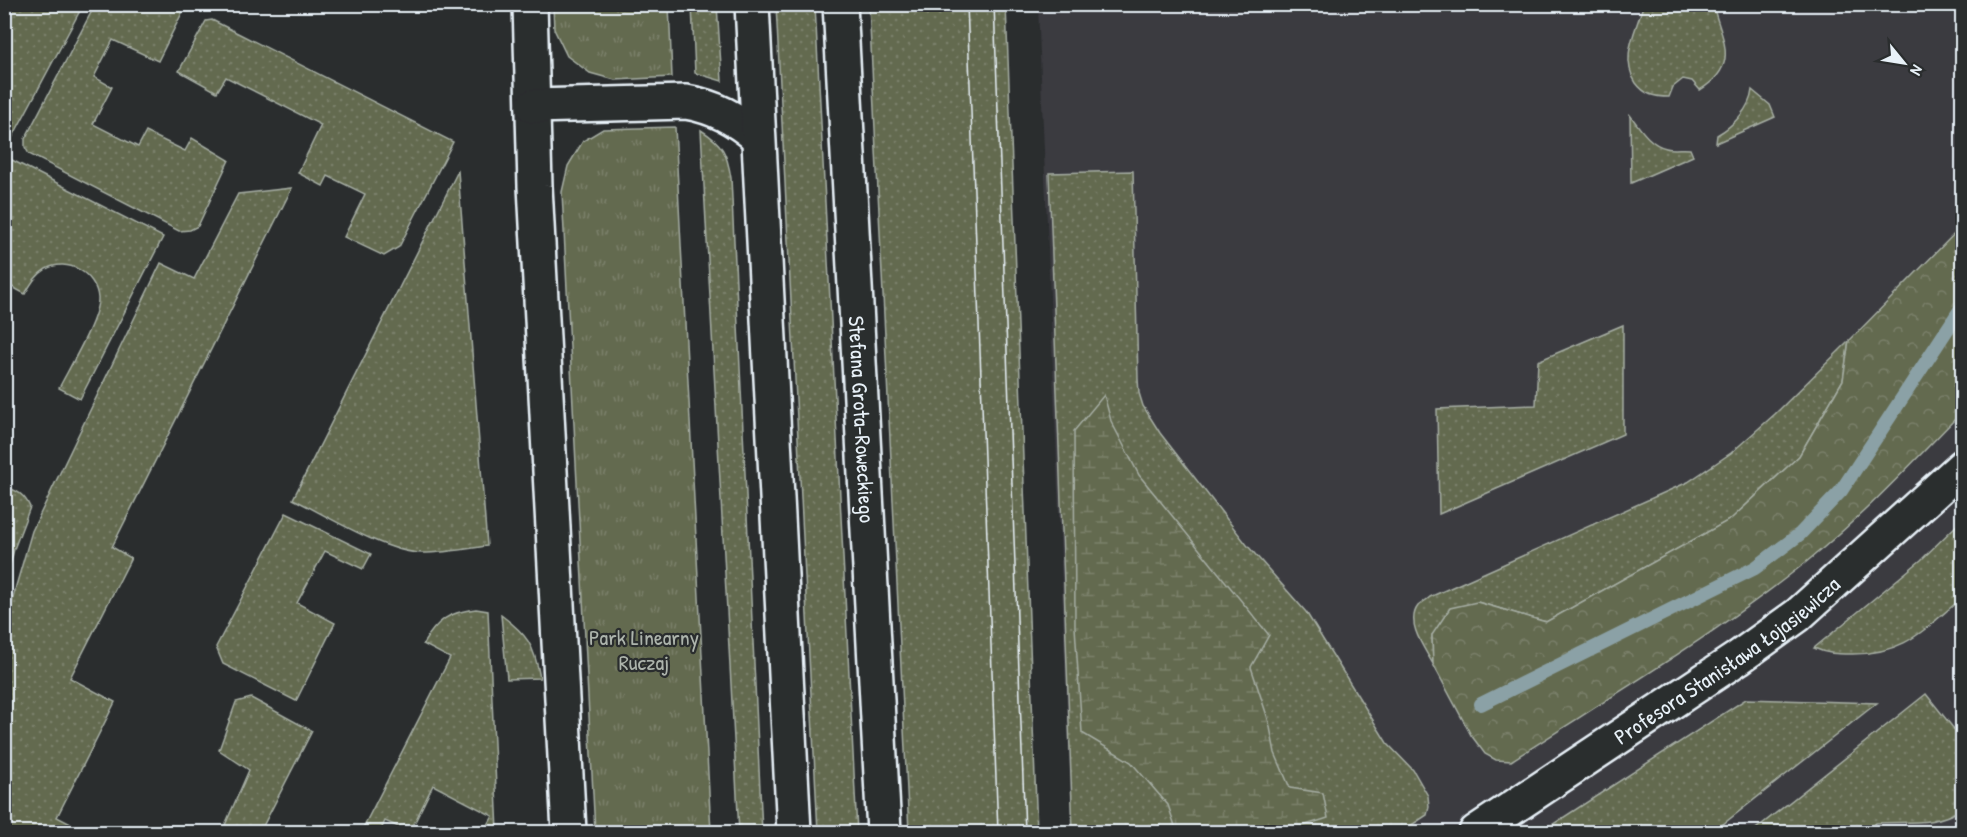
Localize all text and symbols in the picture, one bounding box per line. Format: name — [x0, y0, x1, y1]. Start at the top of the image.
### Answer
north arrow — [1874, 33, 1934, 93]
text: N — [1905, 61, 1929, 80]
street label: Stefana Grota-Roweckiego — [842, 315, 883, 524]
street label: Profesora Stanisława Łojasiewicza — [1608, 569, 1846, 751]
park label: Park Linearny Ruczaj — [589, 622, 699, 677]

